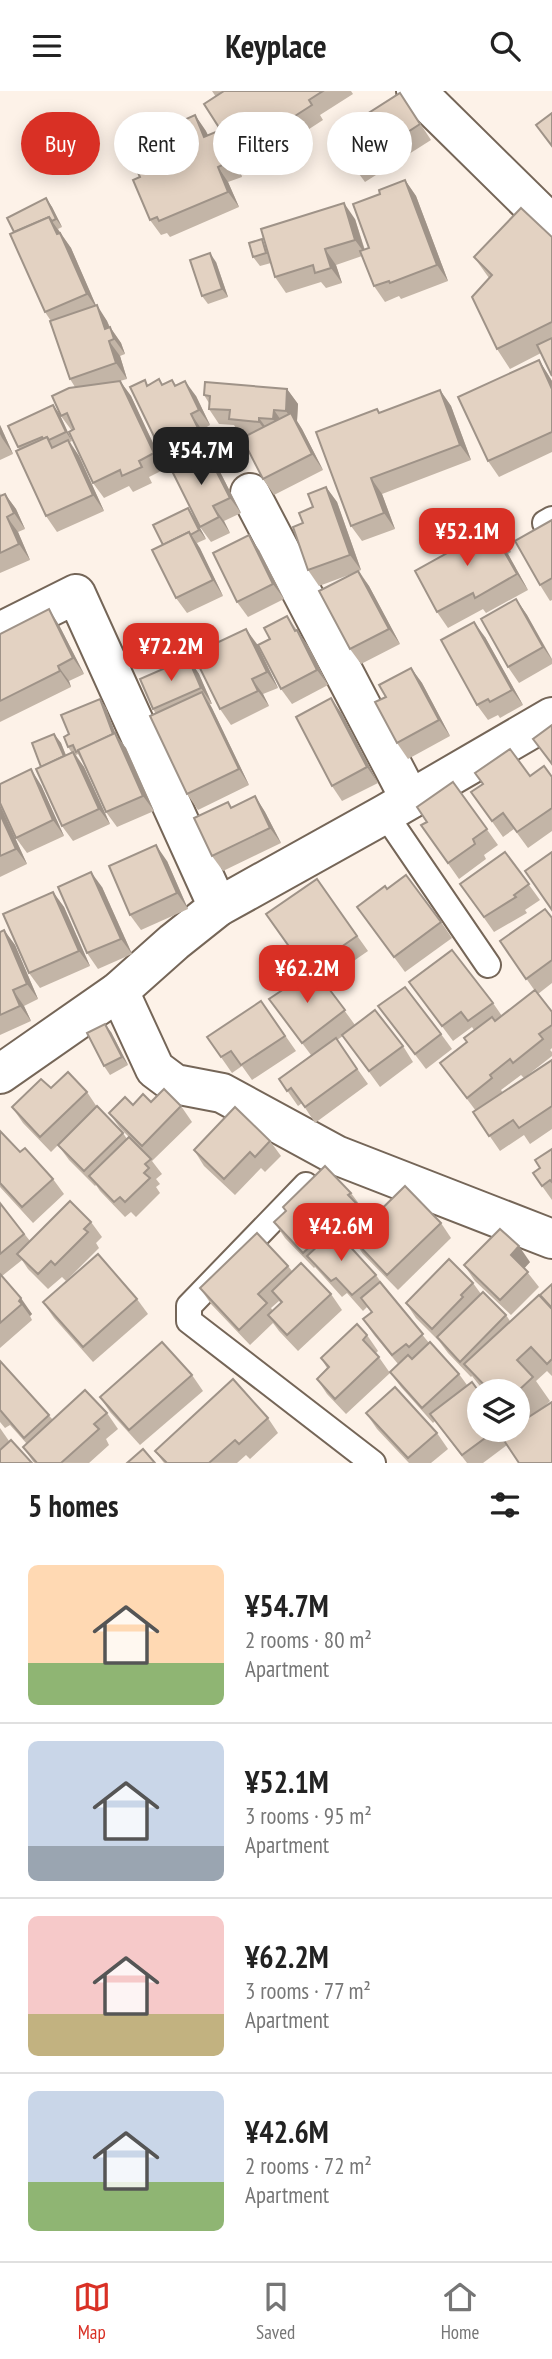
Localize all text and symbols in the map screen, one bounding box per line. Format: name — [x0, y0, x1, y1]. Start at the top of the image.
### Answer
text: Keyplace — [225, 25, 327, 67]
icon: menu — [28, 27, 66, 65]
icon: search — [486, 27, 524, 65]
chip: Buy — [21, 112, 100, 175]
chip: Rent — [114, 112, 199, 175]
chip: Filters — [213, 112, 313, 175]
chip: New — [327, 112, 412, 175]
pin: ¥54.7M — [144, 427, 258, 487]
text: ¥54.7M — [169, 435, 233, 464]
pin: ¥52.1M — [410, 509, 524, 568]
text: ¥52.1M — [435, 516, 499, 545]
pin: ¥72.2M — [114, 623, 228, 683]
text: ¥72.2M — [139, 631, 203, 660]
pin: ¥62.2M — [250, 946, 364, 1005]
text: ¥62.2M — [275, 953, 339, 982]
pin: ¥42.6M — [284, 1203, 398, 1263]
text: ¥42.6M — [309, 1211, 373, 1240]
map controls — [467, 1379, 530, 1442]
button: layers — [467, 1379, 530, 1442]
text: 5 homes — [28, 1486, 119, 1525]
icon: filters — [486, 1486, 524, 1524]
text: ¥54.7M — [245, 1586, 329, 1625]
icon: home — [84, 1593, 168, 1677]
text: 2 rooms · 80 m² — [245, 1625, 372, 1654]
text: Apartment — [245, 1654, 329, 1683]
text: ¥52.1M — [245, 1762, 329, 1801]
icon: home — [84, 1769, 168, 1853]
text: 3 rooms · 95 m² — [245, 1801, 372, 1830]
text: Apartment — [245, 1830, 329, 1859]
text: ¥62.2M — [245, 1937, 329, 1976]
icon: home — [84, 1944, 168, 2028]
text: 3 rooms · 77 m² — [245, 1976, 371, 2005]
text: Apartment — [245, 2005, 329, 2034]
text: ¥42.6M — [245, 2112, 329, 2151]
icon: home — [84, 2119, 168, 2203]
text: 2 rooms · 72 m² — [245, 2151, 372, 2180]
text: Apartment — [245, 2180, 329, 2209]
tab: Map — [73, 2278, 111, 2344]
tab: Saved — [256, 2278, 295, 2344]
tab: Home — [441, 2278, 479, 2344]

